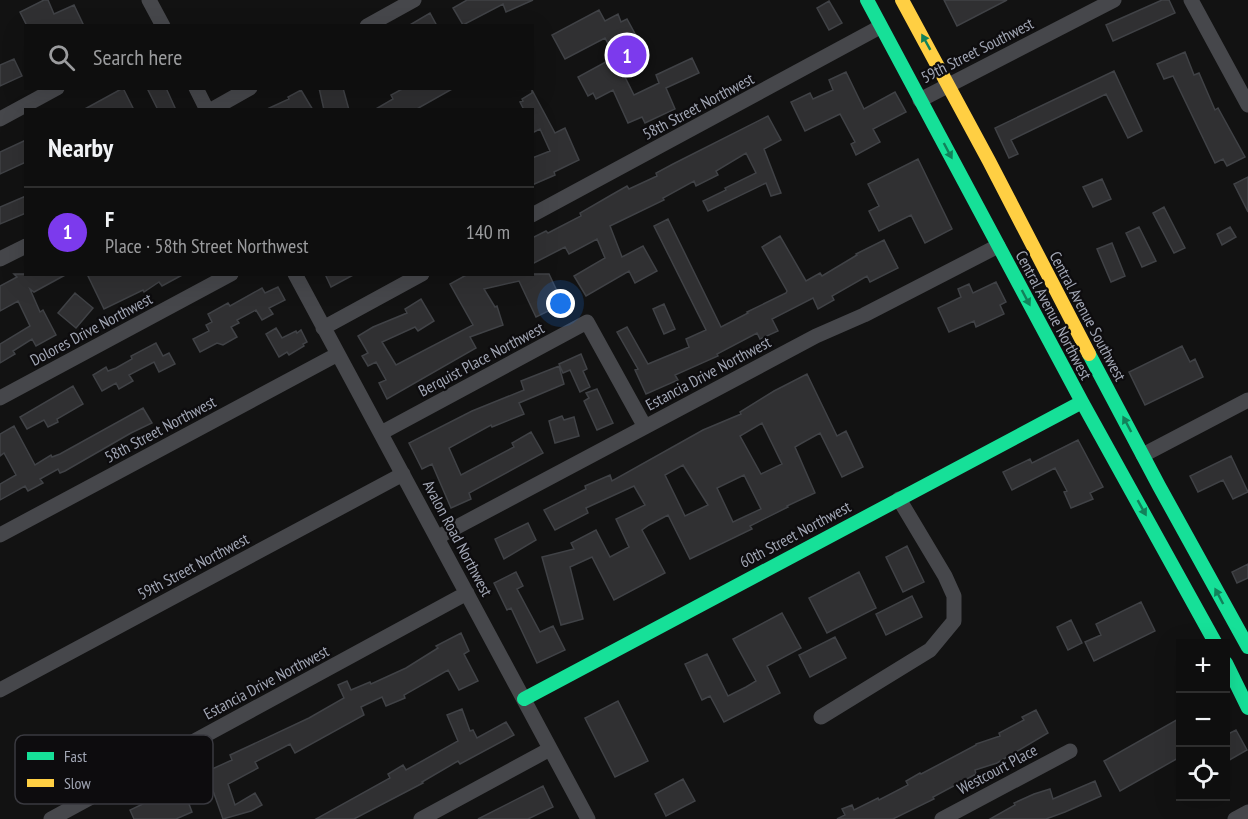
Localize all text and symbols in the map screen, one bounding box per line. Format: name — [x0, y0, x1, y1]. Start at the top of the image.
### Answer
street label: 59th Street Southwest — [917, 13, 1037, 87]
search box — [24, 24, 534, 90]
pin: 1 — [608, 32, 646, 78]
one-way arrow — [921, 33, 931, 50]
icon: search — [45, 41, 78, 74]
text: Search here — [93, 43, 182, 71]
street label: 58th Street Northwest — [639, 68, 758, 144]
text: Nearby — [48, 131, 113, 164]
one-way arrow — [943, 143, 953, 160]
text: F — [105, 205, 114, 233]
text: 1 — [63, 219, 72, 245]
text: 140 m — [466, 219, 510, 245]
text: Place · 58th Street Northwest — [105, 233, 308, 259]
street label: Central Avenue Northwest — [1011, 247, 1097, 384]
street label: Central Avenue Southwest — [1045, 248, 1131, 385]
street label: Dolores Drive Northwest — [26, 288, 156, 370]
your location — [546, 289, 575, 318]
one-way arrow — [1021, 290, 1031, 307]
street label: Berquist Place Northwest — [415, 317, 548, 401]
street label: Estancia Drive Northwest — [642, 331, 775, 414]
street label: 58th Street Northwest — [101, 391, 220, 467]
one-way arrow — [1122, 415, 1132, 432]
street label: Avalon Road Northwest — [419, 476, 497, 600]
street label: 60th Street Northwest — [736, 496, 855, 572]
one-way arrow — [1137, 500, 1147, 517]
street label: 59th Street Northwest — [134, 528, 253, 604]
one-way arrow — [1214, 587, 1224, 604]
map controls — [1176, 639, 1230, 801]
button: + — [1176, 639, 1230, 693]
street label: Estancia Drive Northwest — [200, 640, 333, 723]
button: − — [1176, 693, 1230, 747]
legend — [15, 735, 213, 804]
street label: Westcourt Place — [954, 740, 1040, 798]
text: Fast — [64, 746, 87, 766]
button: locate — [1176, 747, 1230, 801]
text: Slow — [64, 773, 91, 793]

